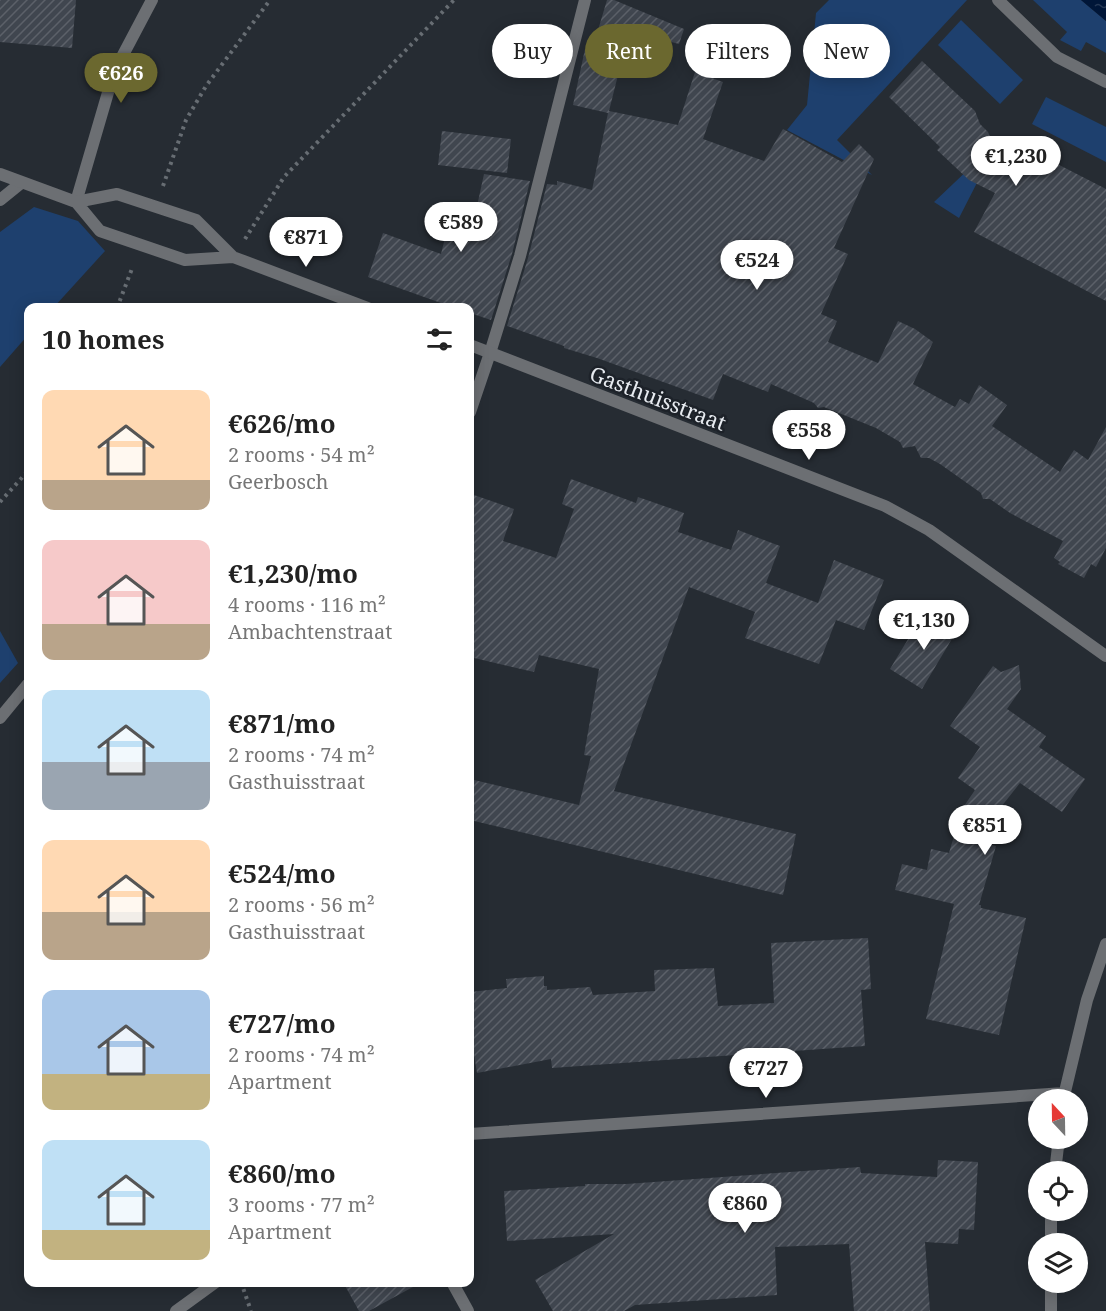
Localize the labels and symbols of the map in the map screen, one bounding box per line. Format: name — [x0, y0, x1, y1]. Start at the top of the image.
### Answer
pin: €626 — [85, 53, 157, 104]
pin: €1,230 — [967, 136, 1065, 187]
pin: €589 — [425, 202, 497, 253]
pin: €871 — [270, 217, 342, 268]
pin: €524 — [721, 240, 793, 291]
street label: Gasthuisstraat — [586, 359, 730, 437]
pin: €558 — [773, 410, 845, 461]
pin: €1,130 — [875, 600, 973, 651]
pin: €851 — [949, 805, 1021, 856]
pin: €727 — [730, 1048, 802, 1099]
north arrow — [1028, 1089, 1088, 1149]
pin: €860 — [709, 1183, 781, 1234]

